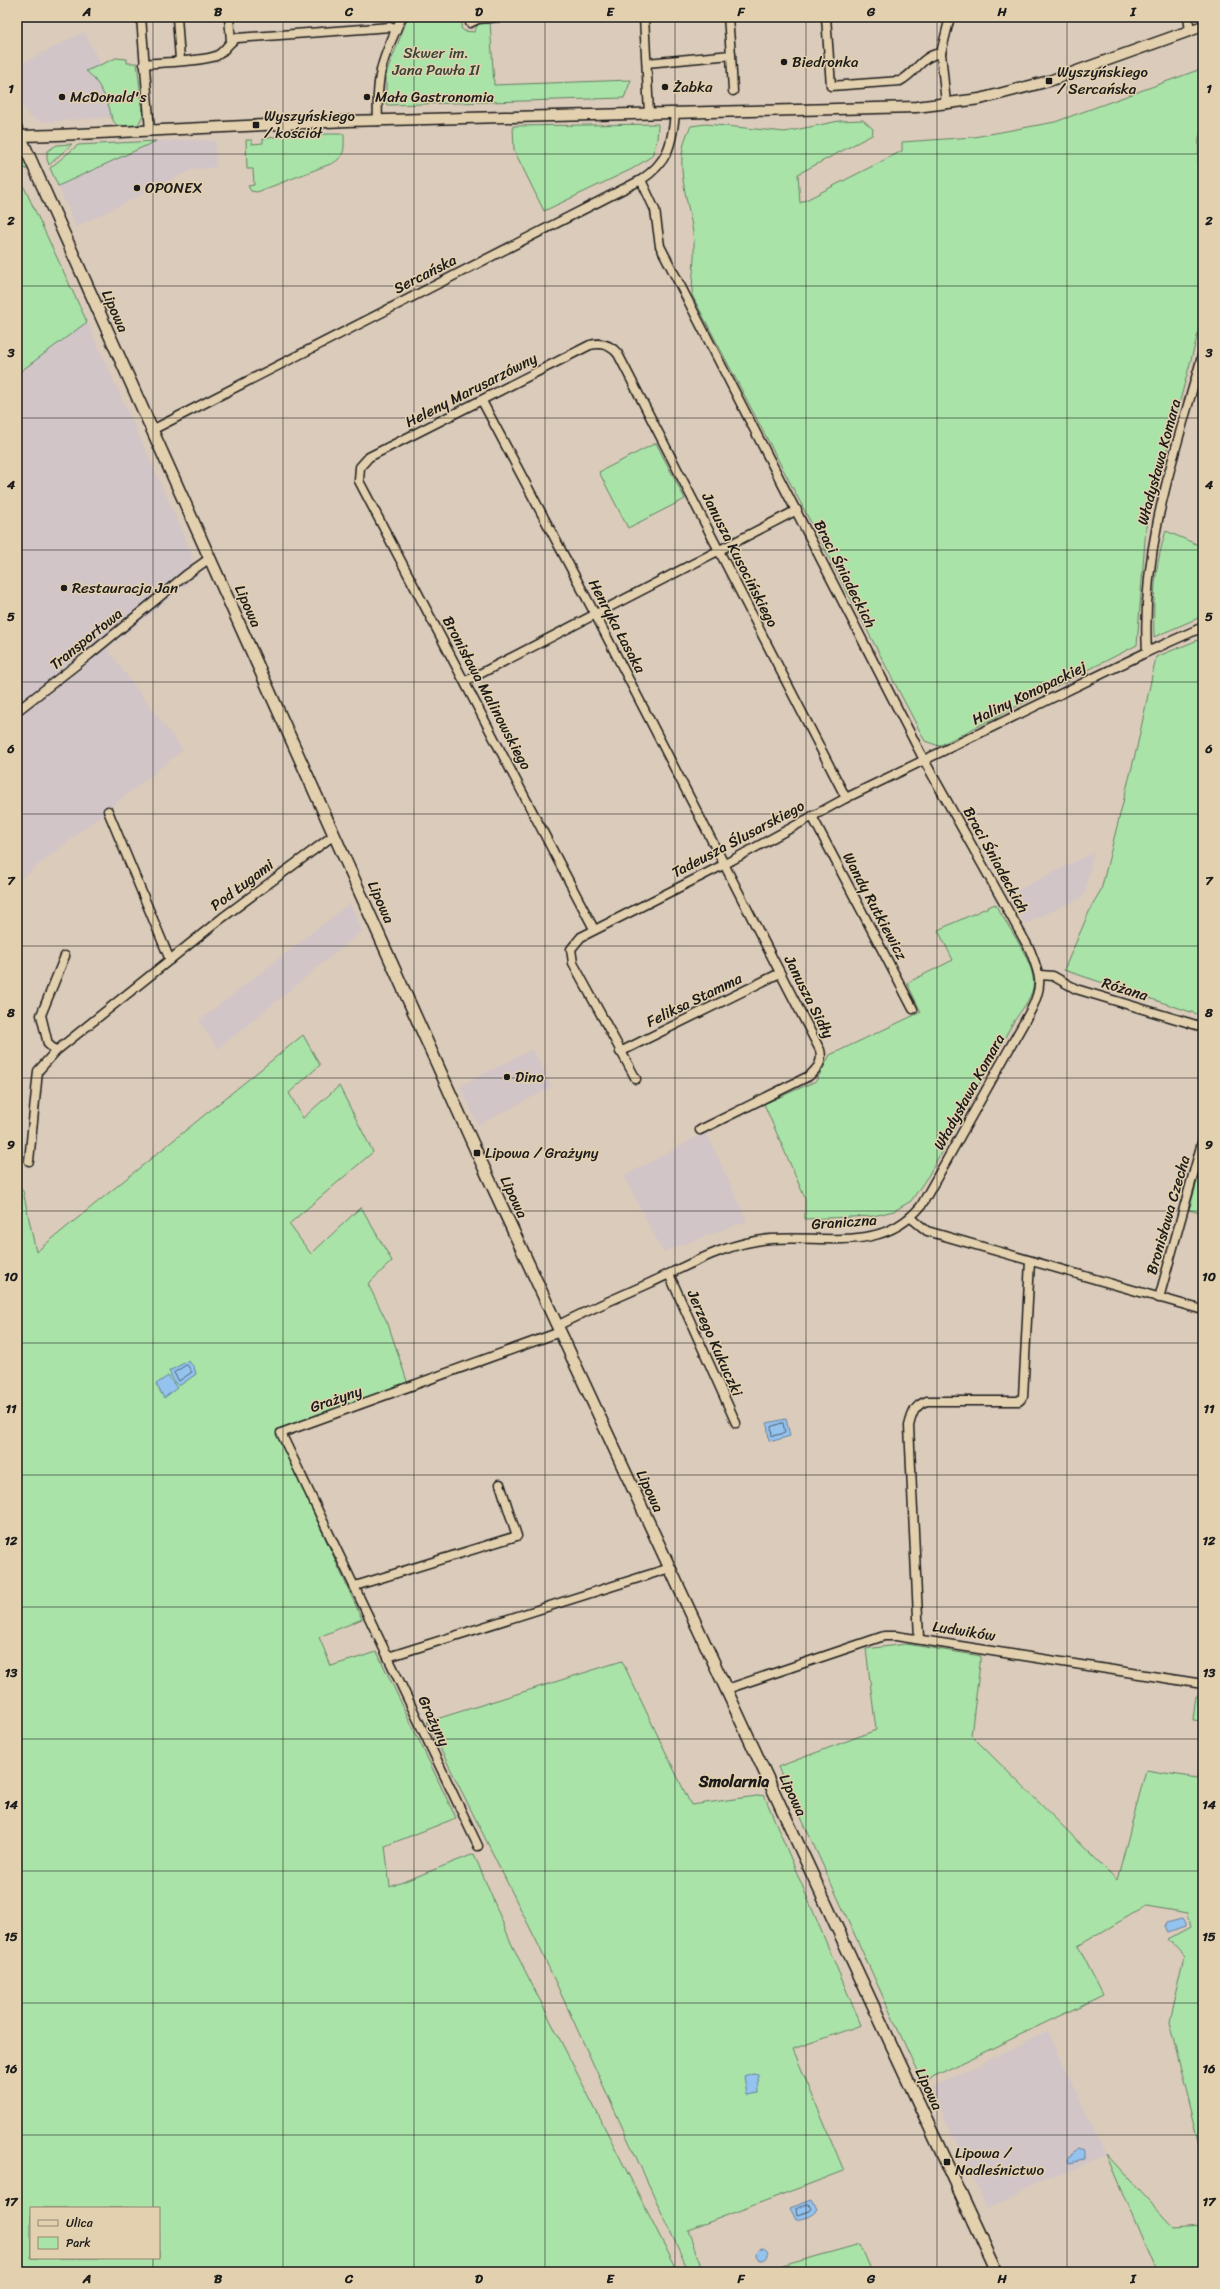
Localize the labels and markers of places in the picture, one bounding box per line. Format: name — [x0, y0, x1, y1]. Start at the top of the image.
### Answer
place label: Biedronka — [792, 49, 859, 75]
marker: Biedronka — [779, 57, 789, 67]
place label: Wyszyńskiego / Sercańska — [1057, 59, 1149, 102]
place label: Żabka — [673, 74, 713, 100]
marker: Wyszyńskiego / Sercańska — [1044, 76, 1054, 86]
marker: Żabka — [660, 82, 670, 92]
place label: McDonald's — [70, 84, 147, 110]
place label: Mała Gastronomia — [375, 84, 495, 110]
marker: McDonald's — [57, 92, 67, 102]
marker: Mała Gastronomia — [362, 92, 372, 102]
place label: Wyszyńskiego / kościół — [264, 103, 356, 146]
marker: Wyszyńskiego / kościół — [251, 120, 261, 130]
place label: OPONEX — [145, 175, 202, 201]
marker: OPONEX — [132, 183, 142, 193]
place label: Restauracja Jan — [72, 575, 178, 601]
marker: Restauracja Jan — [59, 583, 69, 593]
place label: Dino — [515, 1064, 544, 1090]
marker: Dino — [502, 1072, 512, 1082]
place label: Lipowa / Grażyny — [485, 1140, 599, 1166]
marker: Lipowa / Grażyny — [472, 1148, 482, 1158]
place label: Lipowa / Nadleśnictwo — [955, 2140, 1044, 2183]
marker: Lipowa / Nadleśnictwo — [942, 2157, 952, 2167]

